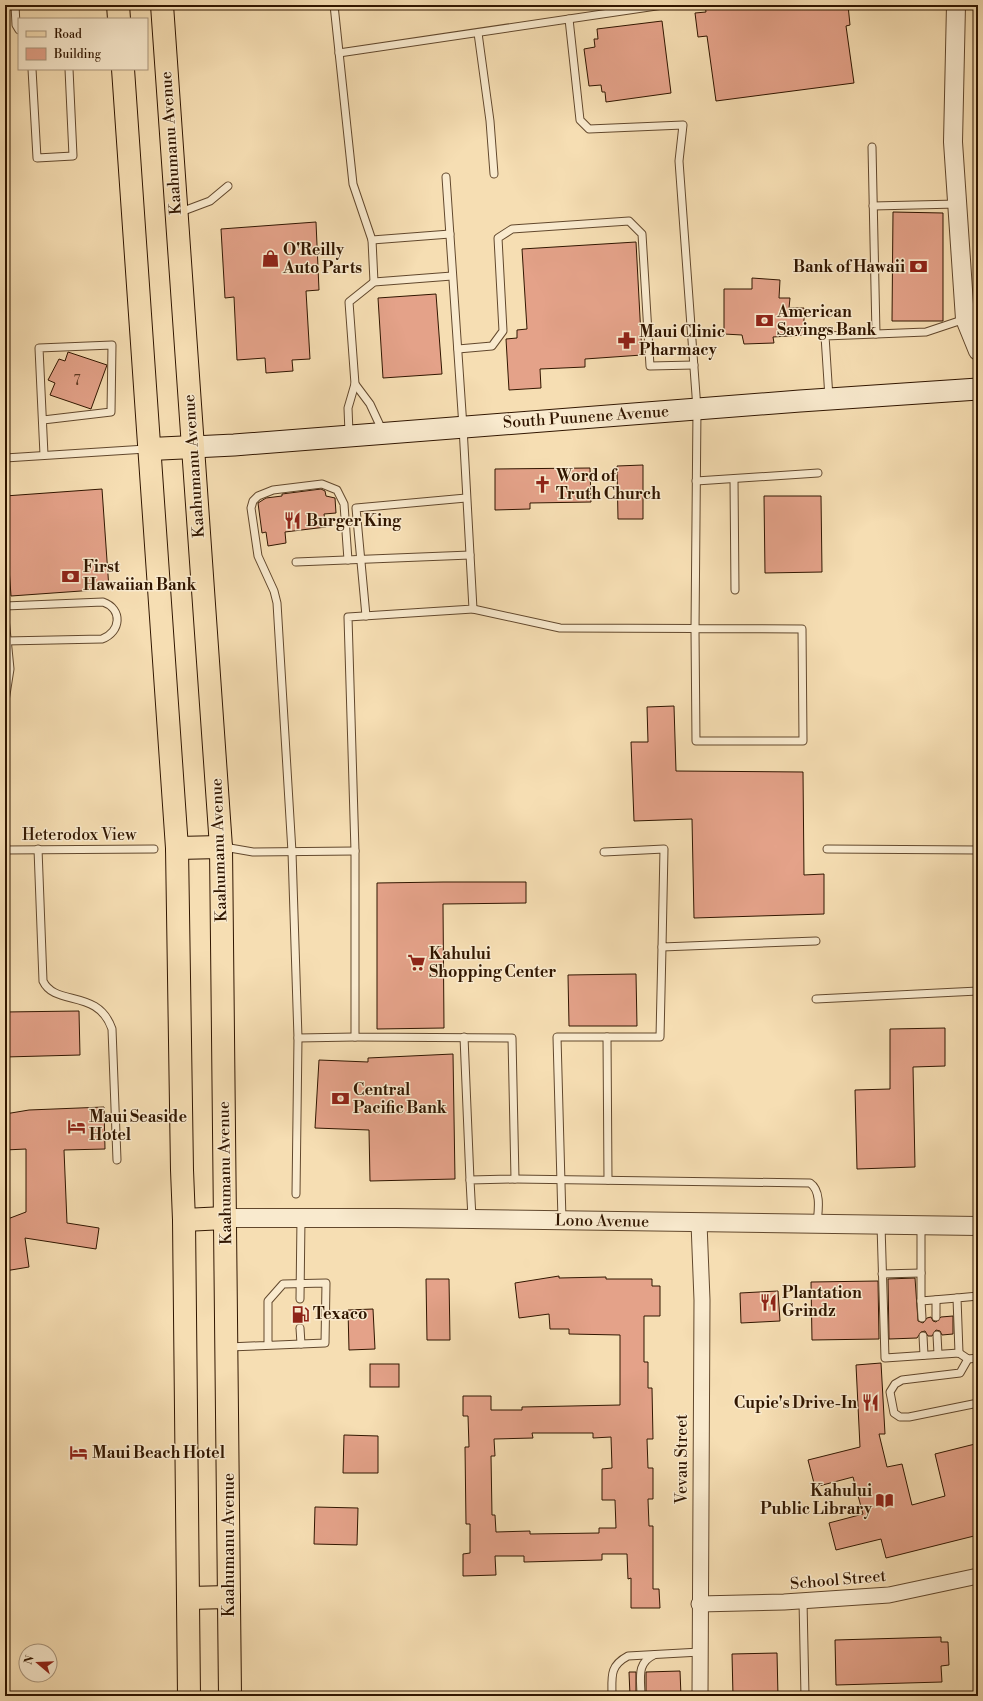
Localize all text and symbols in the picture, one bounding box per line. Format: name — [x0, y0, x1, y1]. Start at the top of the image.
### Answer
legend — [18, 18, 148, 70]
text: Road — [54, 27, 82, 42]
text: Building — [53, 47, 102, 62]
street label: Kaahumanu Avenue — [156, 71, 186, 215]
place label: O'Reilly Auto Parts — [282, 240, 362, 278]
shop icon: O'Reilly Auto Parts — [260, 249, 280, 269]
place label: Bank of Hawaii — [793, 257, 905, 277]
bank icon: Bank of Hawaii — [908, 257, 928, 277]
place label: American Savings Bank — [776, 302, 878, 340]
bank icon: American Savings Bank — [754, 311, 774, 331]
place label: Maui Clinic Pharmacy — [639, 322, 725, 360]
pharmacy icon: Maui Clinic Pharmacy — [616, 331, 636, 351]
house number: 7 — [73, 372, 81, 390]
street label: Kaahumanu Avenue — [179, 394, 209, 538]
street label: South Puunene Avenue — [502, 401, 670, 433]
place label: Word of Truth Church — [555, 466, 661, 504]
church icon: Word of Truth Church — [533, 475, 553, 495]
restaurant icon: Burger King — [283, 511, 303, 531]
place label: Burger King — [306, 511, 402, 531]
place label: First Hawaiian Bank — [83, 557, 197, 595]
bank icon: First Hawaiian Bank — [60, 566, 80, 586]
street label: Kaahumanu Avenue — [206, 778, 232, 922]
street label: Heterodox View — [22, 825, 137, 845]
place label: Kahului Shopping Center — [429, 944, 556, 982]
supermarket icon: Kahului Shopping Center — [406, 953, 426, 973]
place label: Central Pacific Bank — [353, 1080, 448, 1118]
bank icon: Central Pacific Bank — [330, 1089, 350, 1109]
street label: Kaahumanu Avenue — [214, 1101, 236, 1245]
place label: Maui Seaside Hotel — [89, 1107, 187, 1145]
hotel icon: Maui Seaside Hotel — [66, 1116, 86, 1136]
street label: Lono Avenue — [555, 1210, 649, 1232]
place label: Plantation Grindz — [782, 1283, 862, 1321]
restaurant icon: Plantation Grindz — [759, 1292, 779, 1312]
fuel station icon: Texaco — [290, 1304, 310, 1324]
place label: Texaco — [313, 1304, 367, 1324]
place label: Cupie's Drive-In — [734, 1393, 857, 1413]
restaurant icon: Cupie's Drive-In — [860, 1393, 880, 1413]
street label: Vevau Street — [672, 1414, 692, 1505]
hotel icon: Maui Beach Hotel — [69, 1443, 89, 1463]
place label: Maui Beach Hotel — [92, 1443, 226, 1463]
street label: Kaahumanu Avenue — [219, 1473, 239, 1617]
place label: Kahului Public Library — [760, 1481, 873, 1519]
library icon: Kahului Public Library — [875, 1490, 895, 1510]
street label: School Street — [789, 1566, 887, 1594]
north arrow — [18, 1643, 58, 1683]
text: N — [21, 1653, 38, 1666]

